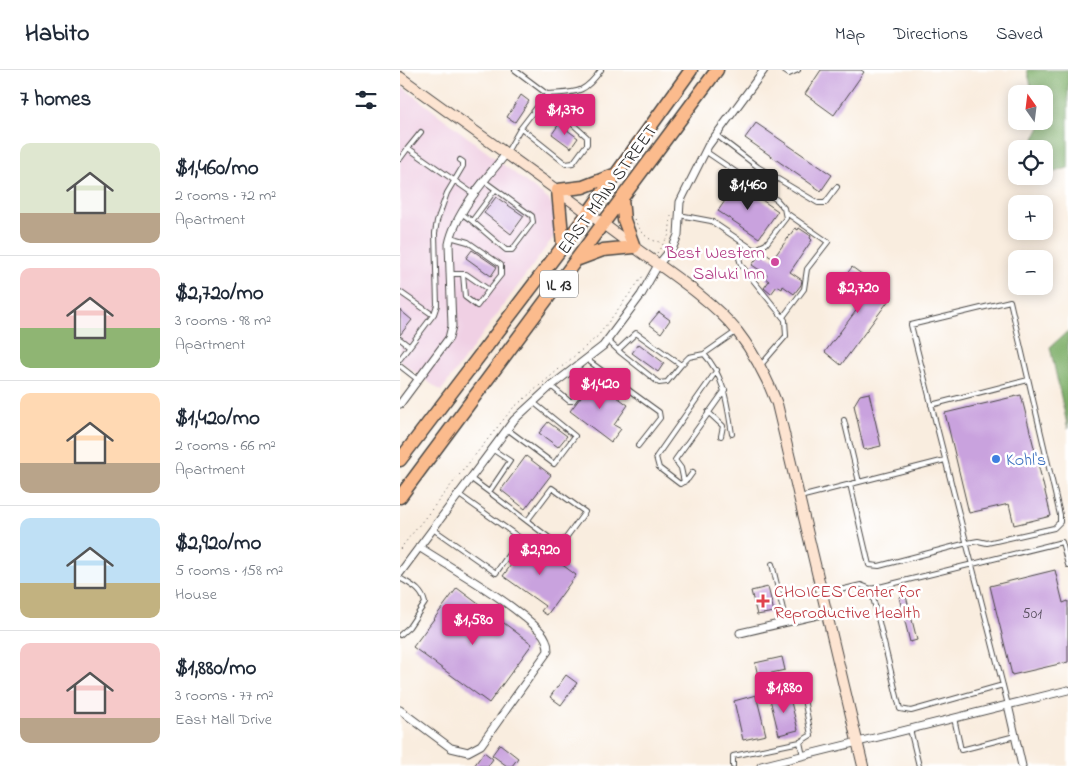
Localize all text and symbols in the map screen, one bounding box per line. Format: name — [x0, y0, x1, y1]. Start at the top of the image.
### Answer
text: Habito — [25, 17, 89, 52]
text: Map — [835, 22, 865, 48]
text: Directions — [893, 22, 968, 48]
text: Saved — [996, 22, 1043, 48]
text: 7 homes — [20, 85, 91, 115]
north arrow — [1008, 85, 1052, 130]
map controls — [1008, 85, 1053, 295]
icon: filters — [352, 86, 380, 114]
pin: $1,370 — [524, 93, 606, 136]
text: $1,370 — [546, 98, 584, 122]
street label: EAST MAIN STREET — [552, 120, 665, 261]
button: locate — [1008, 140, 1053, 185]
text: $1,460/mo — [175, 154, 259, 184]
icon: home — [60, 163, 120, 223]
pin: $1,460 — [707, 168, 789, 211]
text: $1,460 — [729, 173, 767, 197]
text: 2 rooms · 72 m² — [175, 184, 276, 208]
button: + — [1008, 195, 1053, 240]
text: Apartment — [175, 208, 245, 232]
place label: Best Western Saluki Inn — [664, 241, 765, 288]
button: − — [1008, 250, 1053, 295]
marker: Best Western Saluki Inn — [769, 256, 781, 268]
road number: IL 13 — [540, 270, 578, 298]
pin: $2,720 — [817, 272, 899, 314]
text: $2,720 — [837, 276, 879, 300]
text: $2,720/mo — [175, 279, 264, 309]
icon: home — [60, 288, 120, 348]
text: 3 rooms · 98 m² — [175, 309, 271, 333]
text: Apartment — [175, 333, 245, 357]
pin: $1,420 — [559, 368, 641, 410]
text: $1,420 — [581, 372, 619, 396]
text: $1,420/mo — [175, 404, 260, 434]
icon: home — [60, 413, 120, 473]
text: 2 rooms · 66 m² — [175, 434, 276, 458]
place label: Kohl's — [1006, 448, 1046, 474]
marker: Kohl's — [990, 453, 1002, 465]
text: Apartment — [175, 458, 245, 482]
text: $2,920/mo — [175, 529, 261, 559]
pin: $2,920 — [499, 534, 581, 576]
icon: home — [60, 538, 120, 598]
text: $2,920 — [520, 538, 560, 562]
text: 5 rooms · 158 m² — [175, 559, 283, 583]
place label: CHOICES Center for Reproductive Health — [774, 580, 921, 627]
text: House — [175, 583, 217, 607]
marker: CHOICES Center for Reproductive Health — [756, 594, 770, 608]
house number: 501 — [1022, 603, 1042, 625]
pin: $1,580 — [432, 604, 514, 646]
text: $1,580 — [453, 608, 493, 632]
text: $1,880/mo — [175, 654, 257, 684]
icon: home — [60, 663, 120, 723]
pin: $1,880 — [743, 672, 825, 714]
text: $1,880 — [766, 676, 802, 700]
text: 3 rooms · 77 m² — [175, 684, 274, 708]
text: East Mall Drive — [175, 708, 272, 732]

